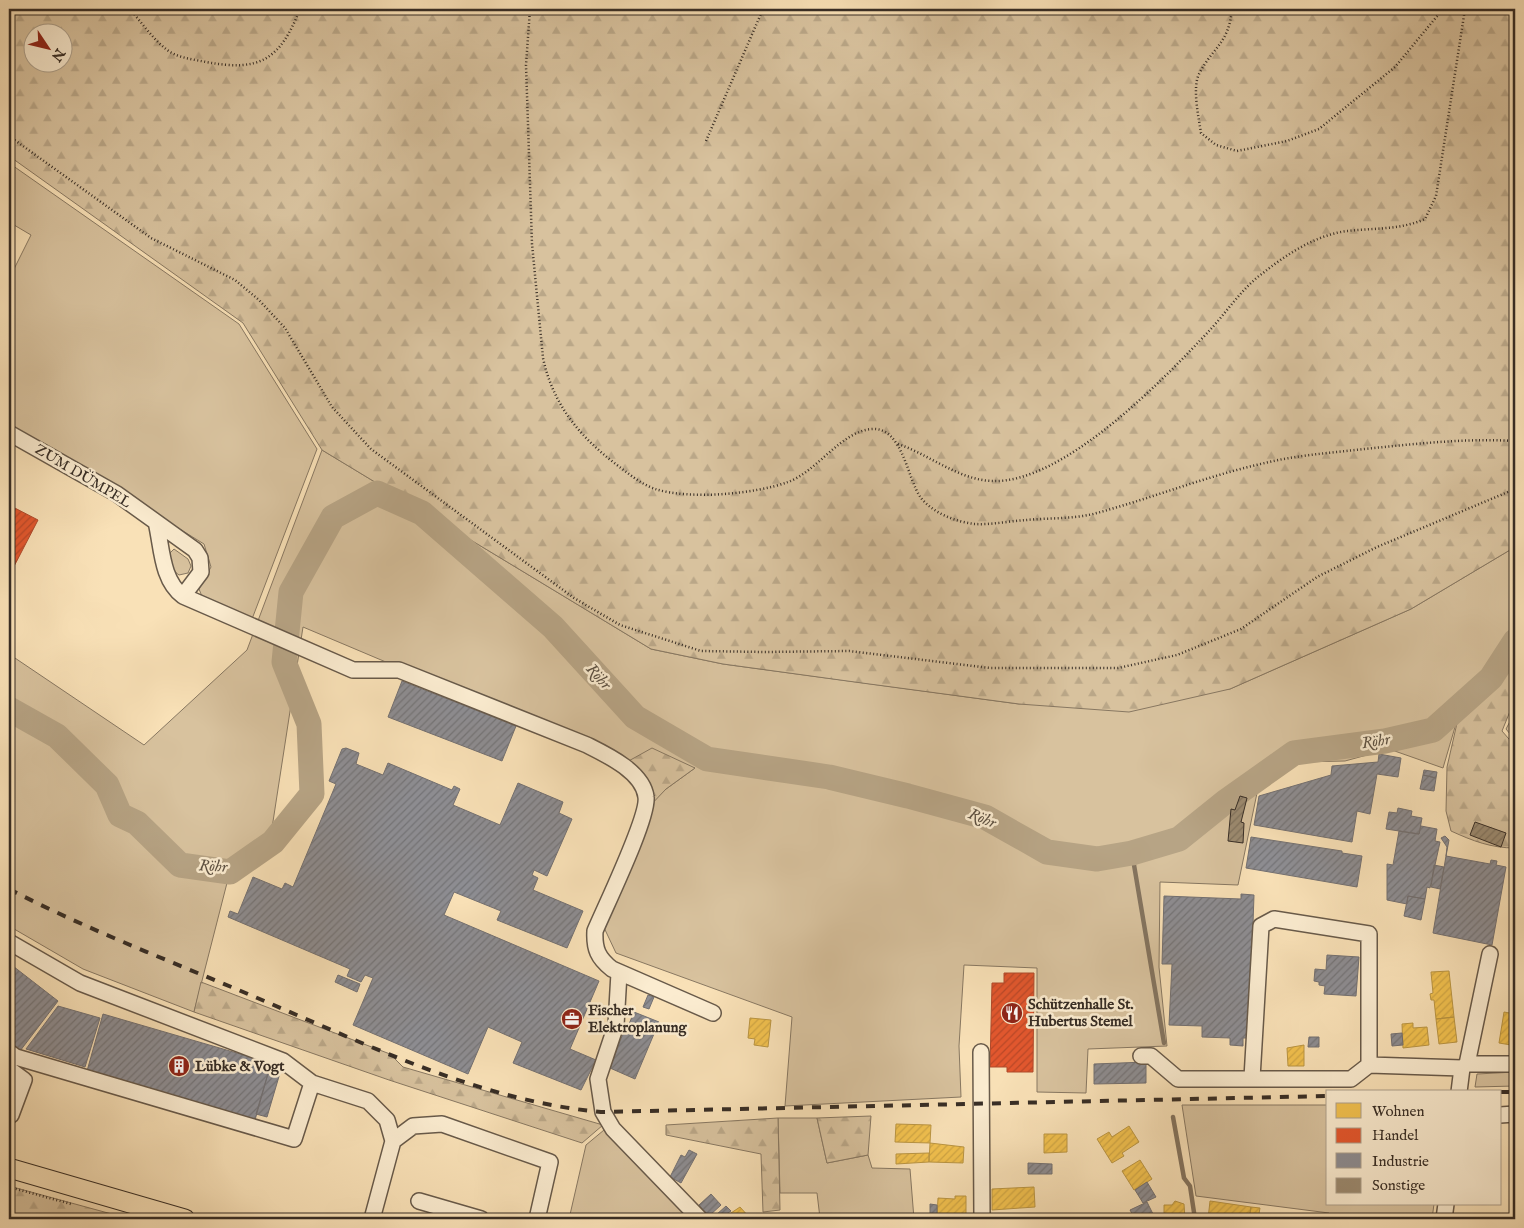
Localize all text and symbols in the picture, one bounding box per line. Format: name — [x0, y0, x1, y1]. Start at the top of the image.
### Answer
north arrow — [22, 22, 72, 72]
text: N — [47, 44, 69, 65]
street label: ZUM DÜMPEL — [31, 440, 135, 512]
water label: Röhr — [581, 660, 616, 695]
water label: Röhr — [1360, 730, 1393, 754]
water label: Röhr — [965, 804, 1000, 834]
water label: Röhr — [198, 856, 229, 878]
place label: Schützenhalle St. Hubertus Stemel — [1028, 995, 1134, 1031]
place label: Fischer Elektroplanung — [588, 1001, 687, 1037]
restaurant icon: Schützenhalle St. Hubertus Stemel — [1000, 1001, 1024, 1025]
office icon: Fischer Elektroplanung — [560, 1007, 584, 1031]
building icon: Lübke & Vogt — [167, 1054, 191, 1078]
place label: Lübke & Vogt — [195, 1057, 285, 1076]
legend — [1326, 1090, 1502, 1206]
text: Wohnen — [1372, 1102, 1424, 1121]
text: Handel — [1372, 1126, 1419, 1145]
text: Industrie — [1372, 1152, 1429, 1171]
text: Sonstige — [1372, 1176, 1425, 1195]

